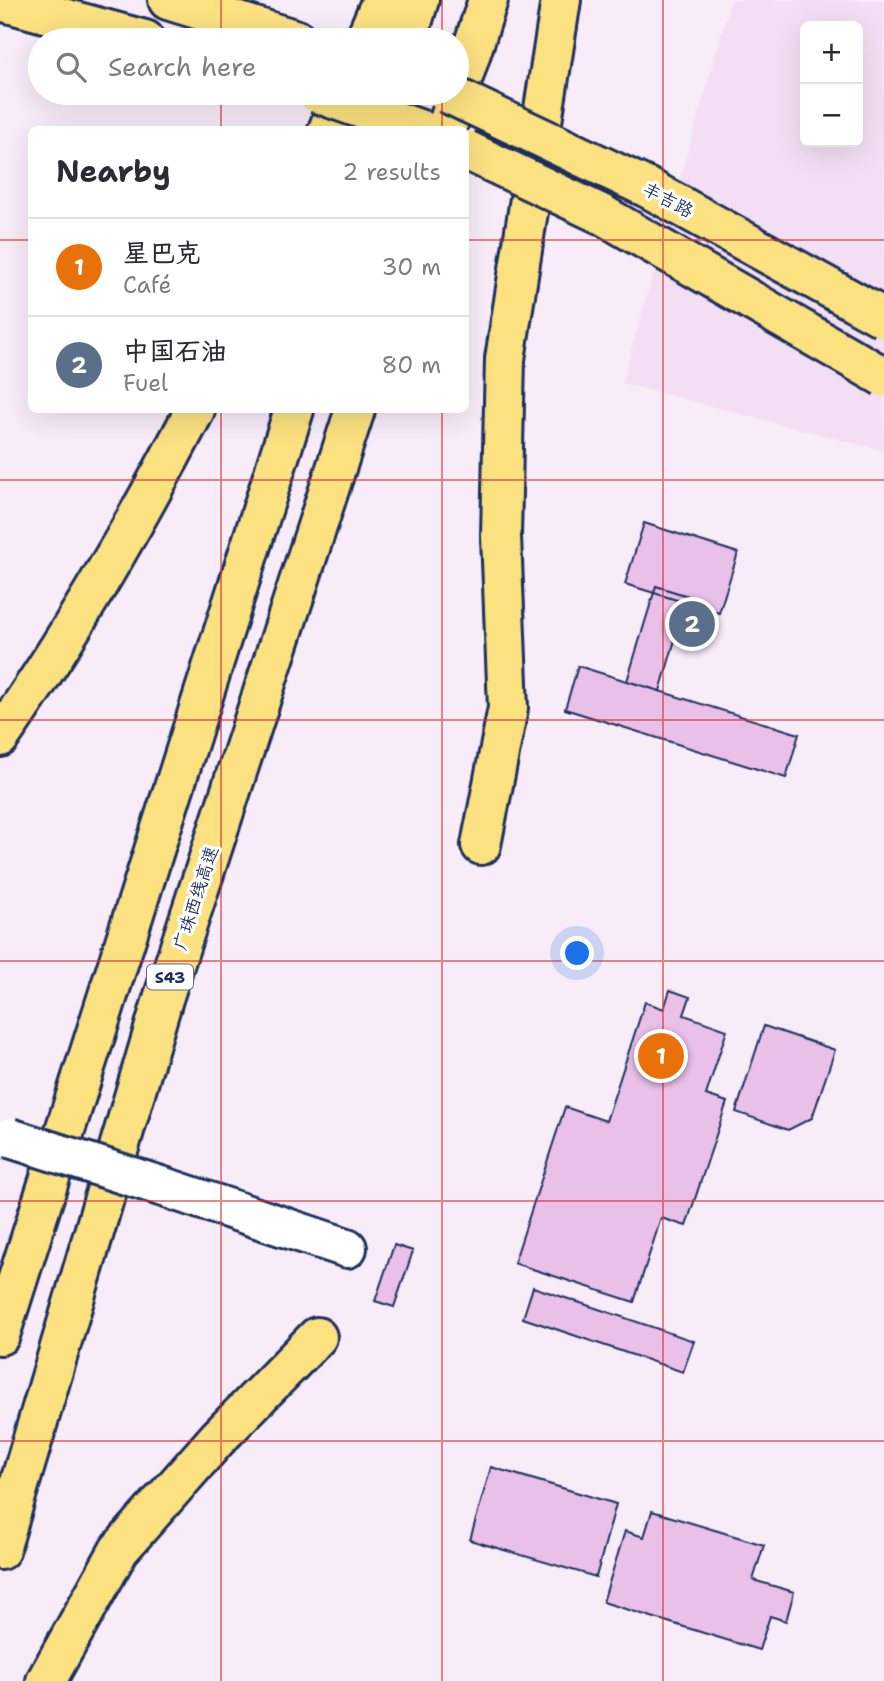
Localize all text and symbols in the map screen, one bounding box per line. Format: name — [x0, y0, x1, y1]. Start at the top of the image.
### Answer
map controls — [800, 21, 863, 147]
button: + — [800, 21, 863, 84]
search box — [28, 28, 469, 105]
icon: search — [52, 48, 90, 86]
text: Search here — [108, 49, 257, 84]
button: − — [800, 84, 863, 147]
text: Nearby — [56, 151, 171, 192]
text: 2 results — [342, 157, 441, 187]
street label: 丰吉路 — [639, 177, 697, 223]
text: 星巴克 — [123, 235, 201, 270]
text: 1 — [74, 252, 84, 282]
text: 30 m — [382, 252, 441, 282]
text: Café — [123, 270, 171, 300]
text: 中国石油 — [123, 333, 227, 368]
text: 2 — [71, 350, 87, 380]
text: 80 m — [382, 350, 441, 380]
text: Fuel — [123, 368, 168, 398]
pin: 2 — [669, 598, 715, 650]
street label: 广珠西线高速 — [168, 843, 224, 953]
your location — [560, 936, 594, 970]
road number: S43 — [147, 965, 193, 990]
pin: 1 — [638, 1030, 684, 1082]

